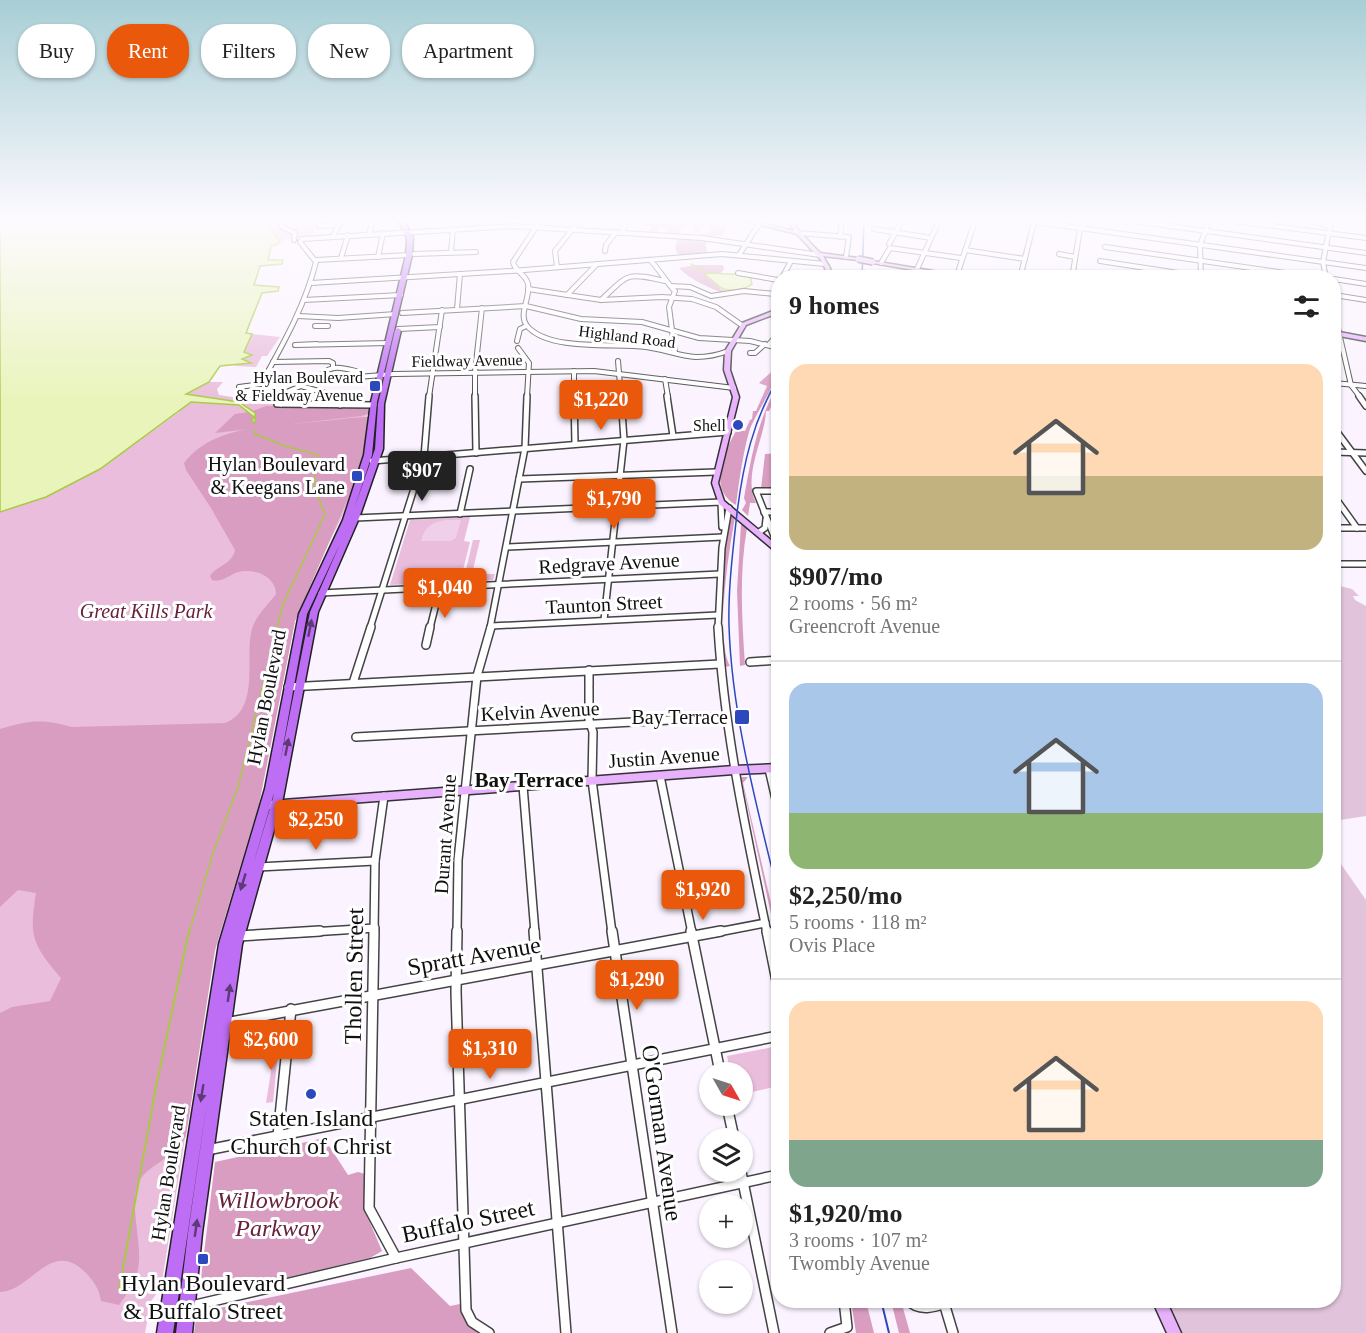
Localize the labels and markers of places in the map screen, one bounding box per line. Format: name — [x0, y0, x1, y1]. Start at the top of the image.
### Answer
place label: Hylan Boulevard & Fieldway Avenue — [235, 369, 363, 405]
marker: Hylan Boulevard & Fieldway Avenue — [368, 379, 382, 393]
pin: $1,220 — [552, 380, 650, 431]
place label: Shell — [693, 417, 727, 434]
marker: Shell — [731, 418, 745, 432]
pin: $907 — [386, 451, 458, 502]
place label: Hylan Boulevard & Keegans Lane — [208, 453, 345, 499]
marker: Hylan Boulevard & Keegans Lane — [350, 469, 364, 483]
pin: $1,790 — [565, 479, 663, 530]
pin: $1,040 — [396, 568, 494, 619]
place label: Bay Terrace — [631, 706, 728, 729]
marker: Bay Terrace — [733, 708, 751, 726]
pin: $2,250 — [267, 800, 365, 851]
pin: $1,920 — [654, 870, 752, 921]
pin: $1,290 — [588, 960, 686, 1011]
pin: $2,600 — [222, 1020, 320, 1071]
pin: $1,310 — [441, 1029, 539, 1080]
marker: Staten Island Church of Christ — [304, 1087, 318, 1101]
place label: Staten Island Church of Christ — [230, 1105, 392, 1159]
marker: Hylan Boulevard & Buffalo Street — [196, 1252, 210, 1266]
place label: Hylan Boulevard & Buffalo Street — [121, 1270, 285, 1324]

